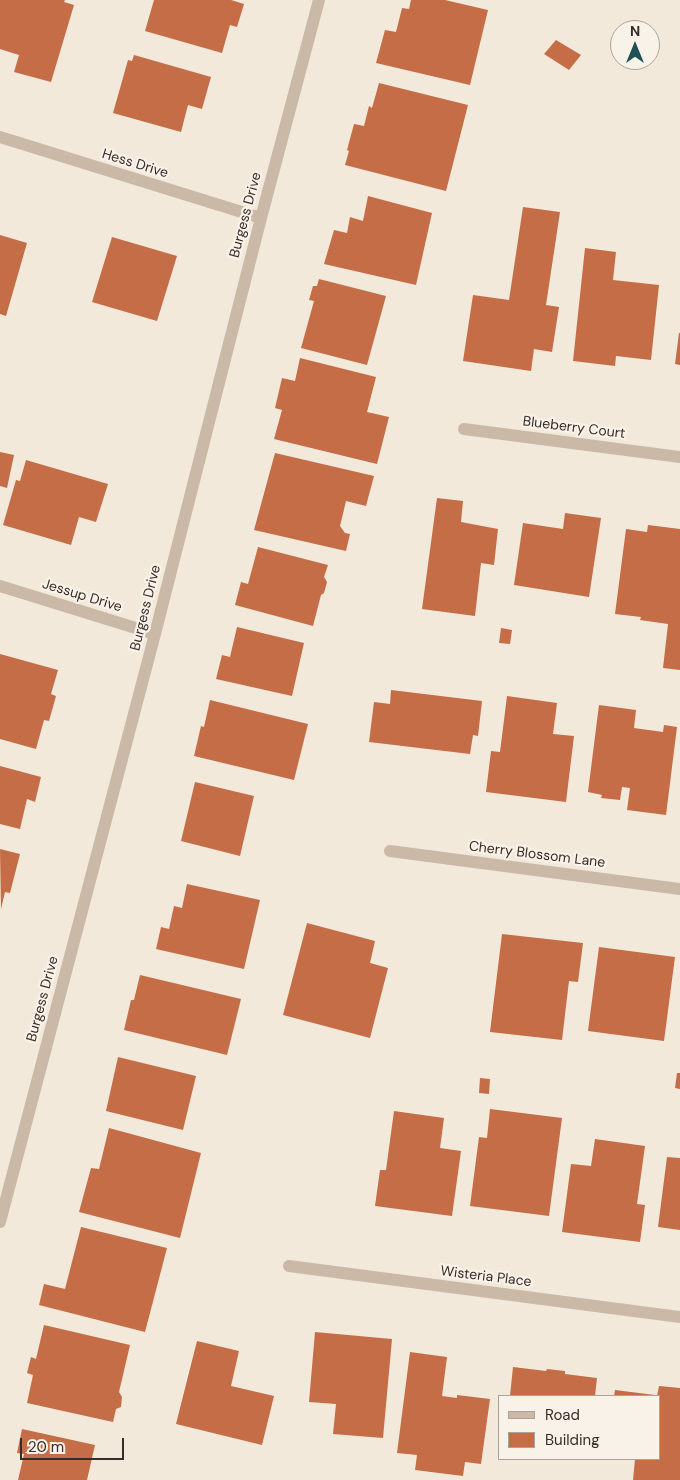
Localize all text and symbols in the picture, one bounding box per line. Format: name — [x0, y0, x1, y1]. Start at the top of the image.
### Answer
north arrow — [610, 20, 660, 70]
text: N — [630, 22, 640, 40]
street label: Hess Drive — [100, 146, 170, 182]
street label: Burgess Drive — [227, 170, 265, 260]
street label: Blueberry Court — [522, 413, 626, 443]
street label: Burgess Drive — [127, 563, 165, 653]
street label: Jessup Drive — [40, 576, 124, 616]
street label: Cherry Blossom Lane — [468, 838, 606, 872]
street label: Burgess Drive — [24, 954, 62, 1044]
street label: Wisteria Place — [440, 1263, 532, 1291]
legend — [498, 1395, 660, 1460]
text: Road — [545, 1405, 580, 1425]
scale bar — [22, 1428, 126, 1460]
text: Building — [545, 1430, 600, 1450]
text: 20 m — [28, 1437, 64, 1457]

